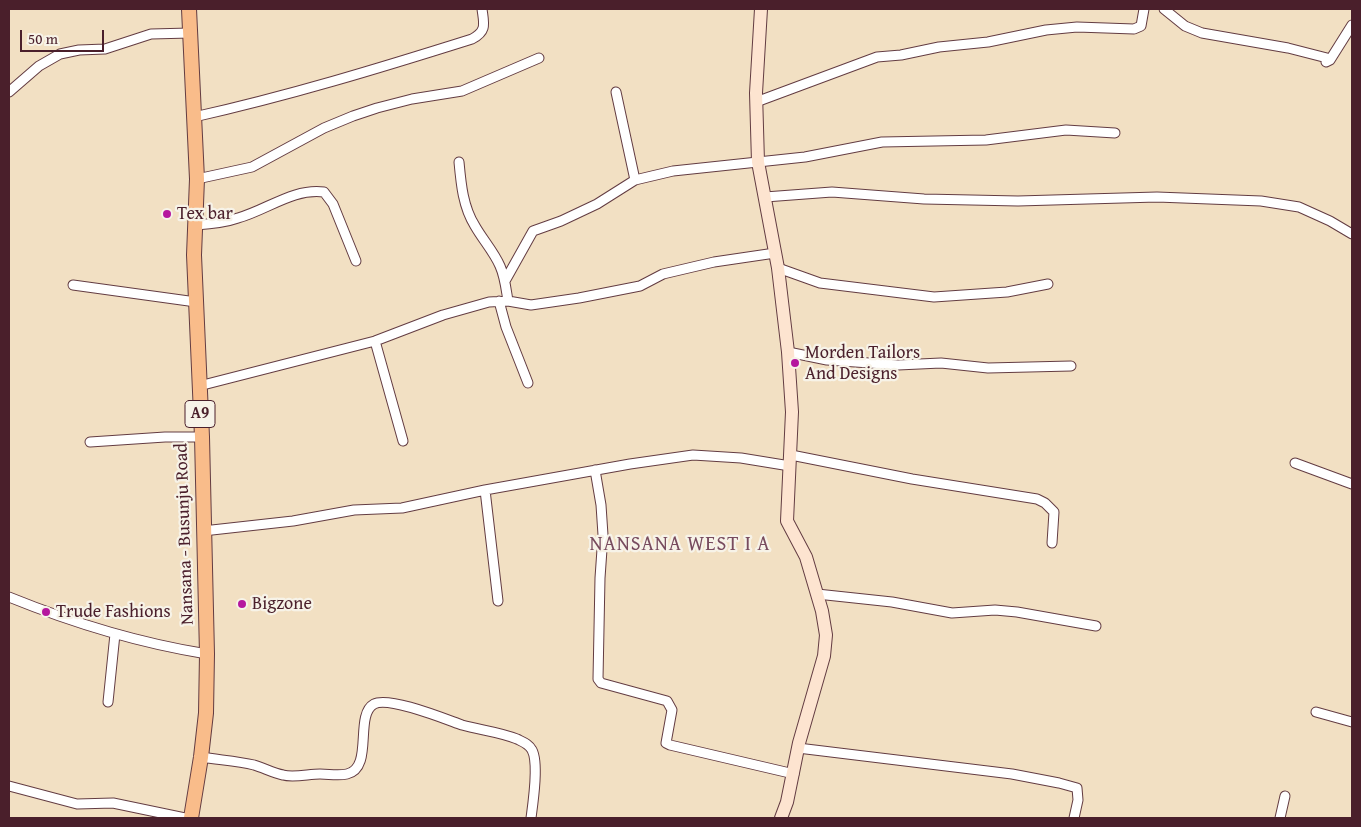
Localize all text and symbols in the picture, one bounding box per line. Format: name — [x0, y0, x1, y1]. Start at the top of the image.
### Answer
scale bar — [22, 20, 106, 52]
text: 50 m — [28, 28, 58, 49]
place label: Tex bar — [177, 203, 233, 225]
marker: Tex bar — [161, 208, 173, 220]
place label: Morden Tailors And Designs — [805, 342, 920, 384]
marker: Morden Tailors And Designs — [789, 357, 801, 369]
road number: A9 — [185, 400, 215, 428]
street label: Nansana - Busunju Road — [171, 443, 199, 625]
district label: NANSANA WEST I A — [588, 533, 772, 557]
place label: Bigzone — [252, 593, 312, 615]
marker: Bigzone — [236, 598, 248, 610]
place label: Trude Fashions — [56, 601, 171, 623]
marker: Trude Fashions — [40, 606, 52, 618]

